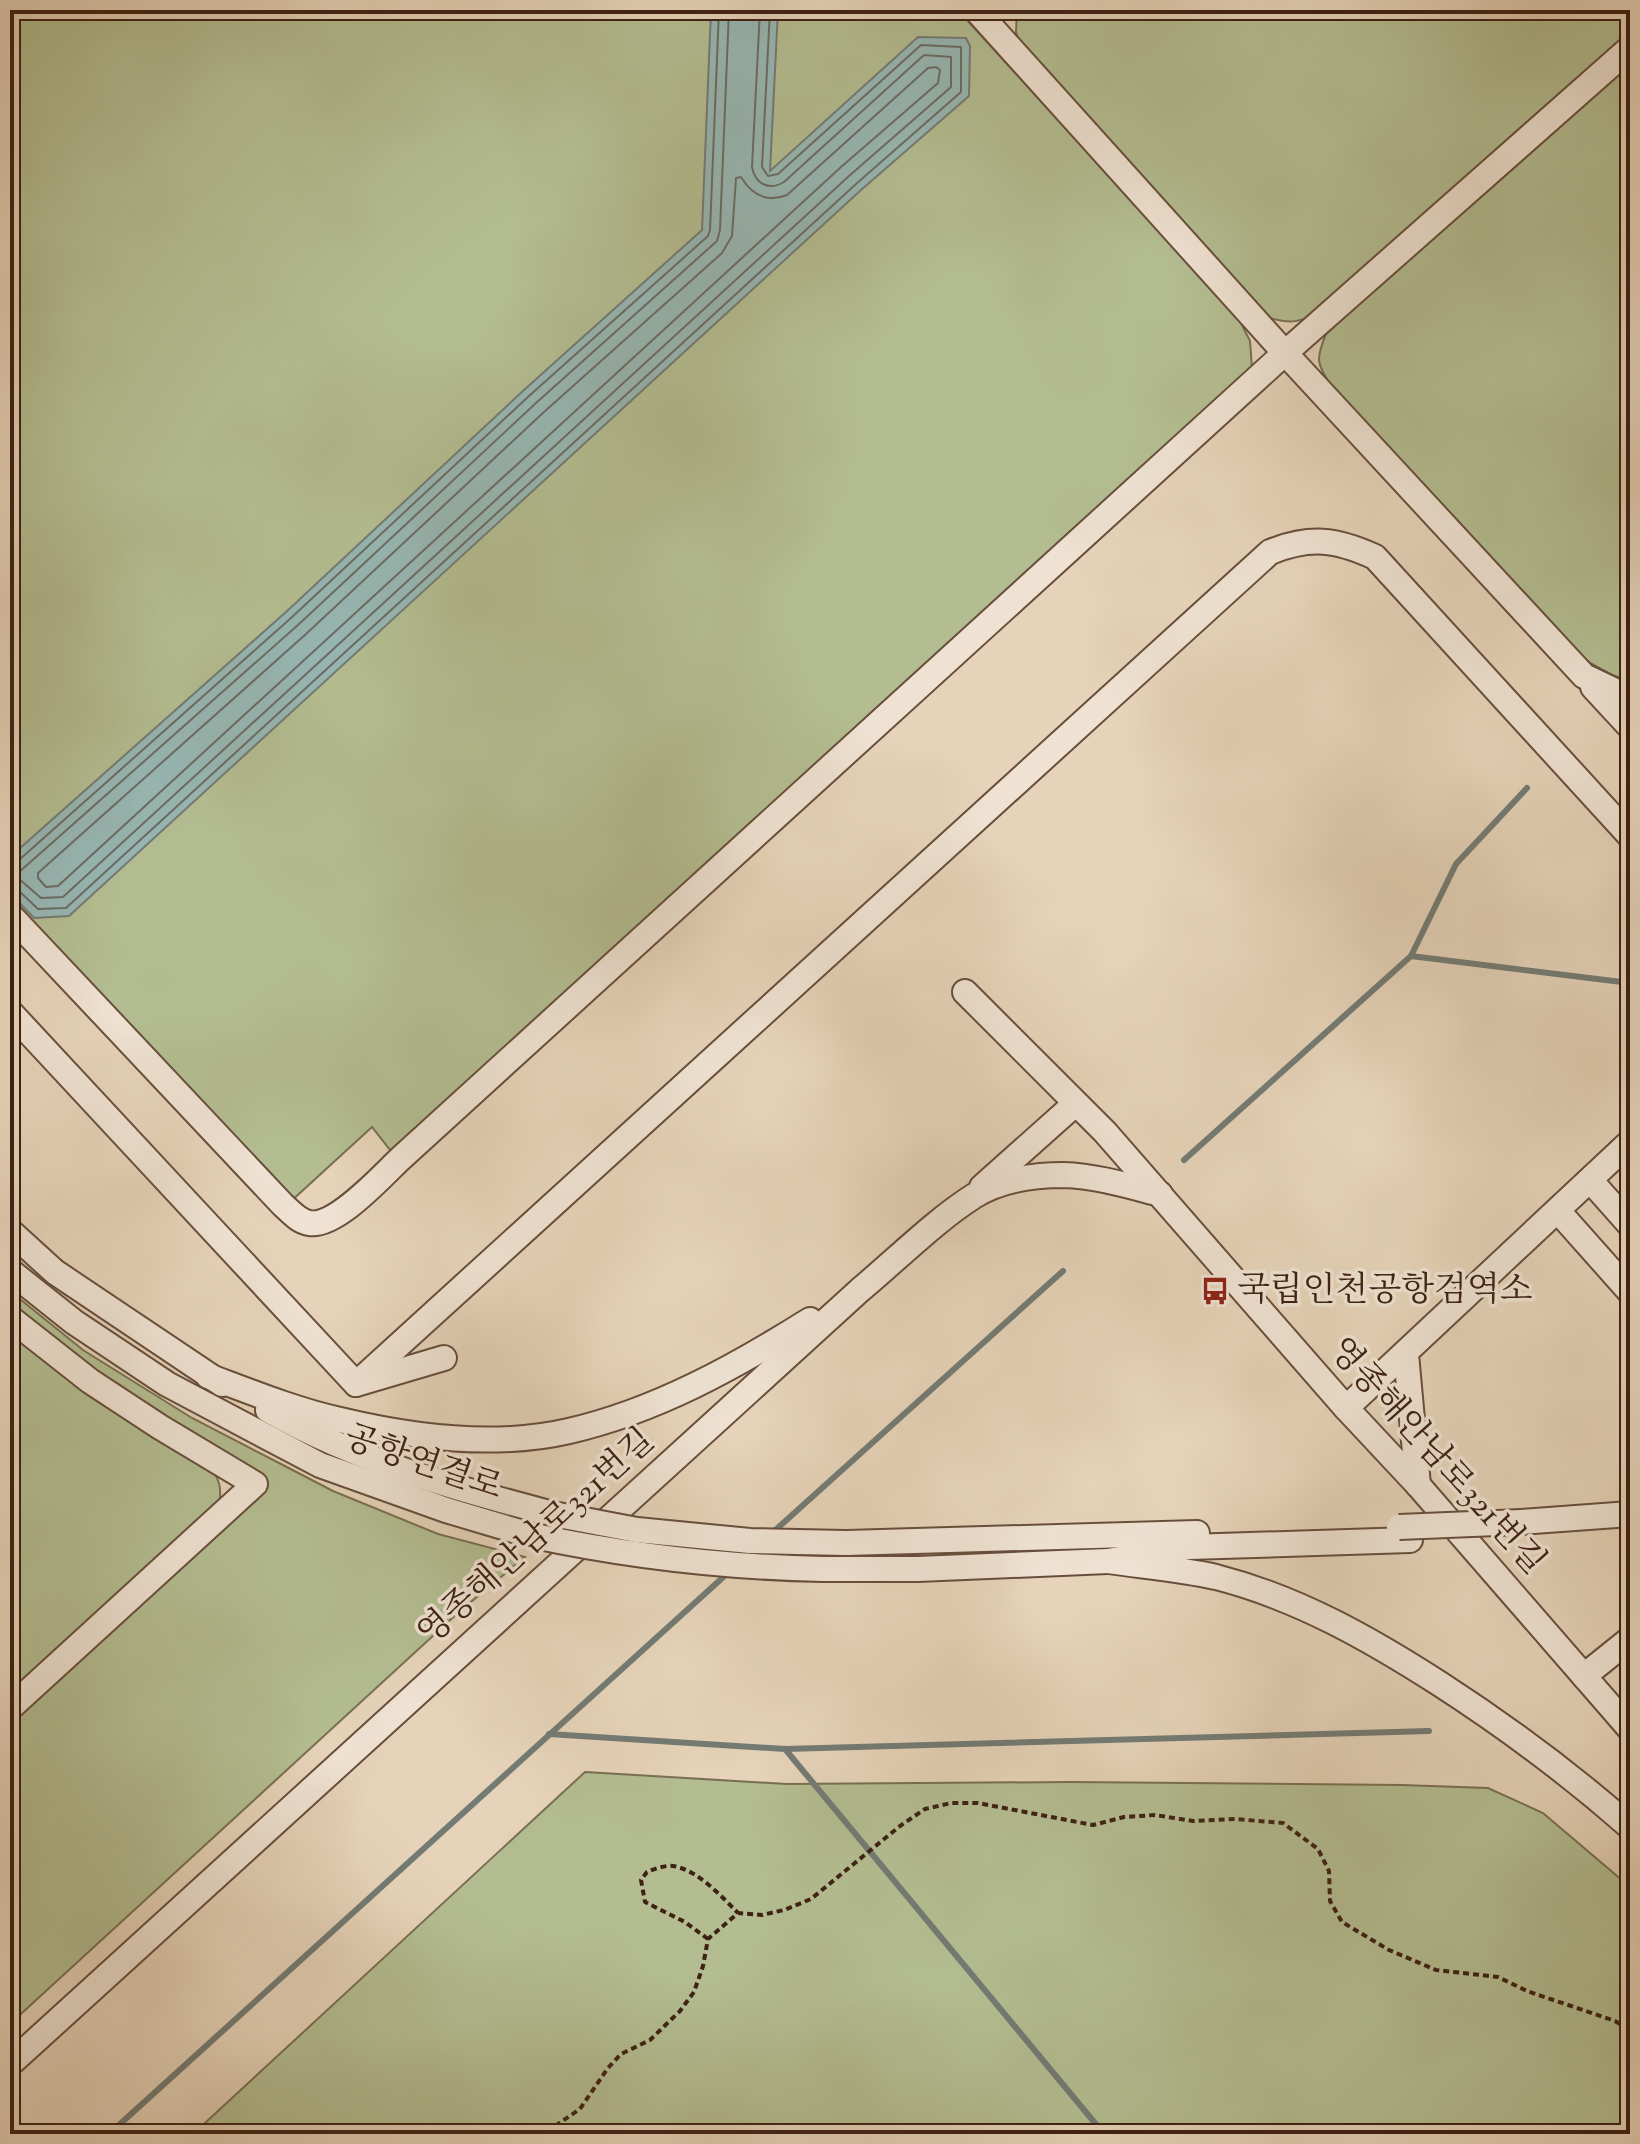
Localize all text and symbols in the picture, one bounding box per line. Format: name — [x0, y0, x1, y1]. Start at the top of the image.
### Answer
place label: 국립인천공항검역소 — [1237, 1267, 1533, 1316]
bus stop icon: 국립인천공항검역소 — [1200, 1276, 1230, 1306]
street label: 영종해안남로321번길 — [1316, 1328, 1556, 1586]
street label: 공항연결로 — [337, 1414, 509, 1514]
street label: 영종해안남로321번길 — [408, 1418, 666, 1658]

